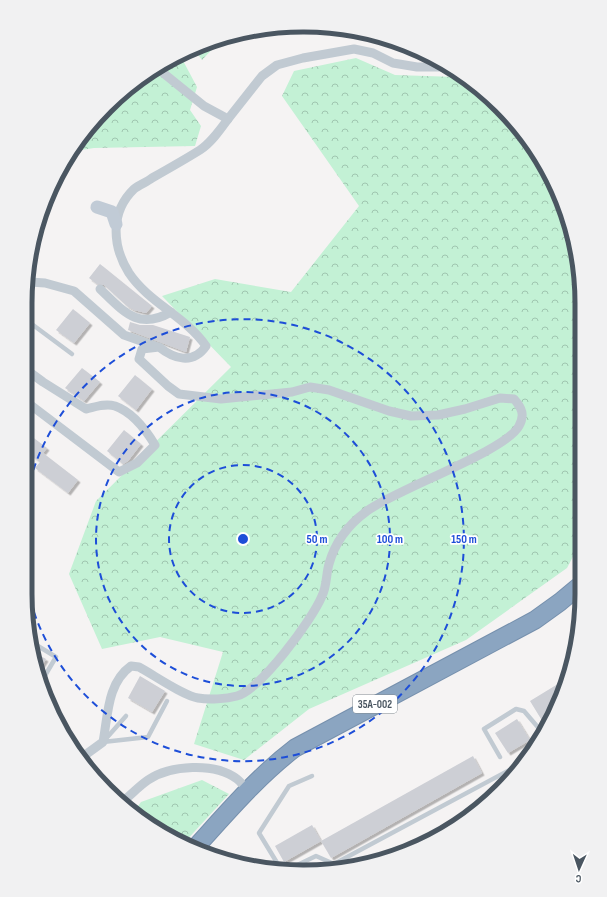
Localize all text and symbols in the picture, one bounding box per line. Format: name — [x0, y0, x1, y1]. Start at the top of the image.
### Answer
centre of rings — [236, 532, 250, 546]
text: 50 m — [307, 532, 327, 547]
text: 100 m — [377, 532, 403, 547]
text: 150 m — [451, 532, 477, 547]
road number: 35А-002 — [353, 695, 397, 713]
north arrow — [559, 849, 599, 889]
text: С — [575, 872, 582, 885]

